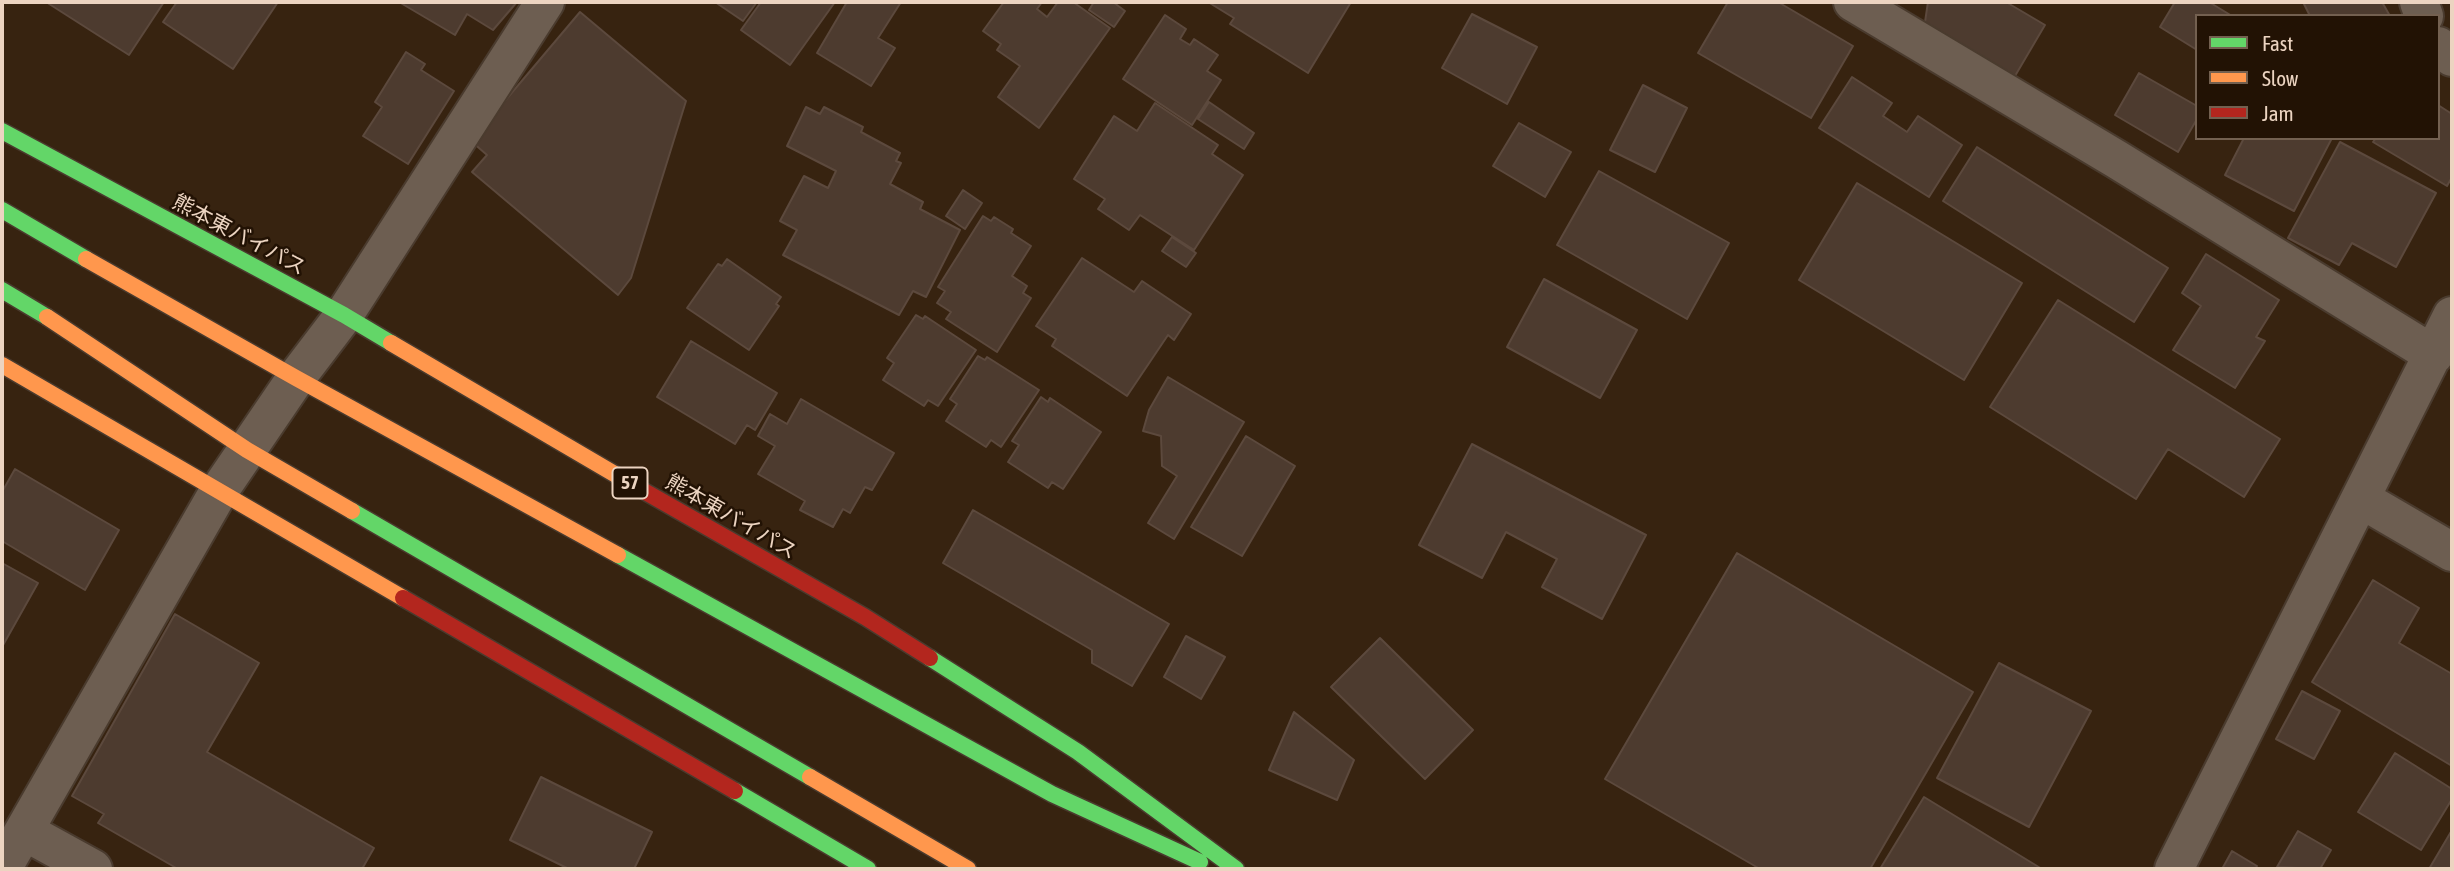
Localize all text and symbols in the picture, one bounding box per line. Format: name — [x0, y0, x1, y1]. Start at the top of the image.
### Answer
legend — [2195, 14, 2440, 140]
text: Fast — [2262, 31, 2293, 55]
text: Slow — [2262, 66, 2298, 90]
text: Jam — [2262, 101, 2294, 125]
street label: 熊本東バイパス — [168, 189, 310, 281]
road number: 57 — [612, 468, 648, 498]
street label: 熊本東バイパス — [661, 469, 801, 565]

